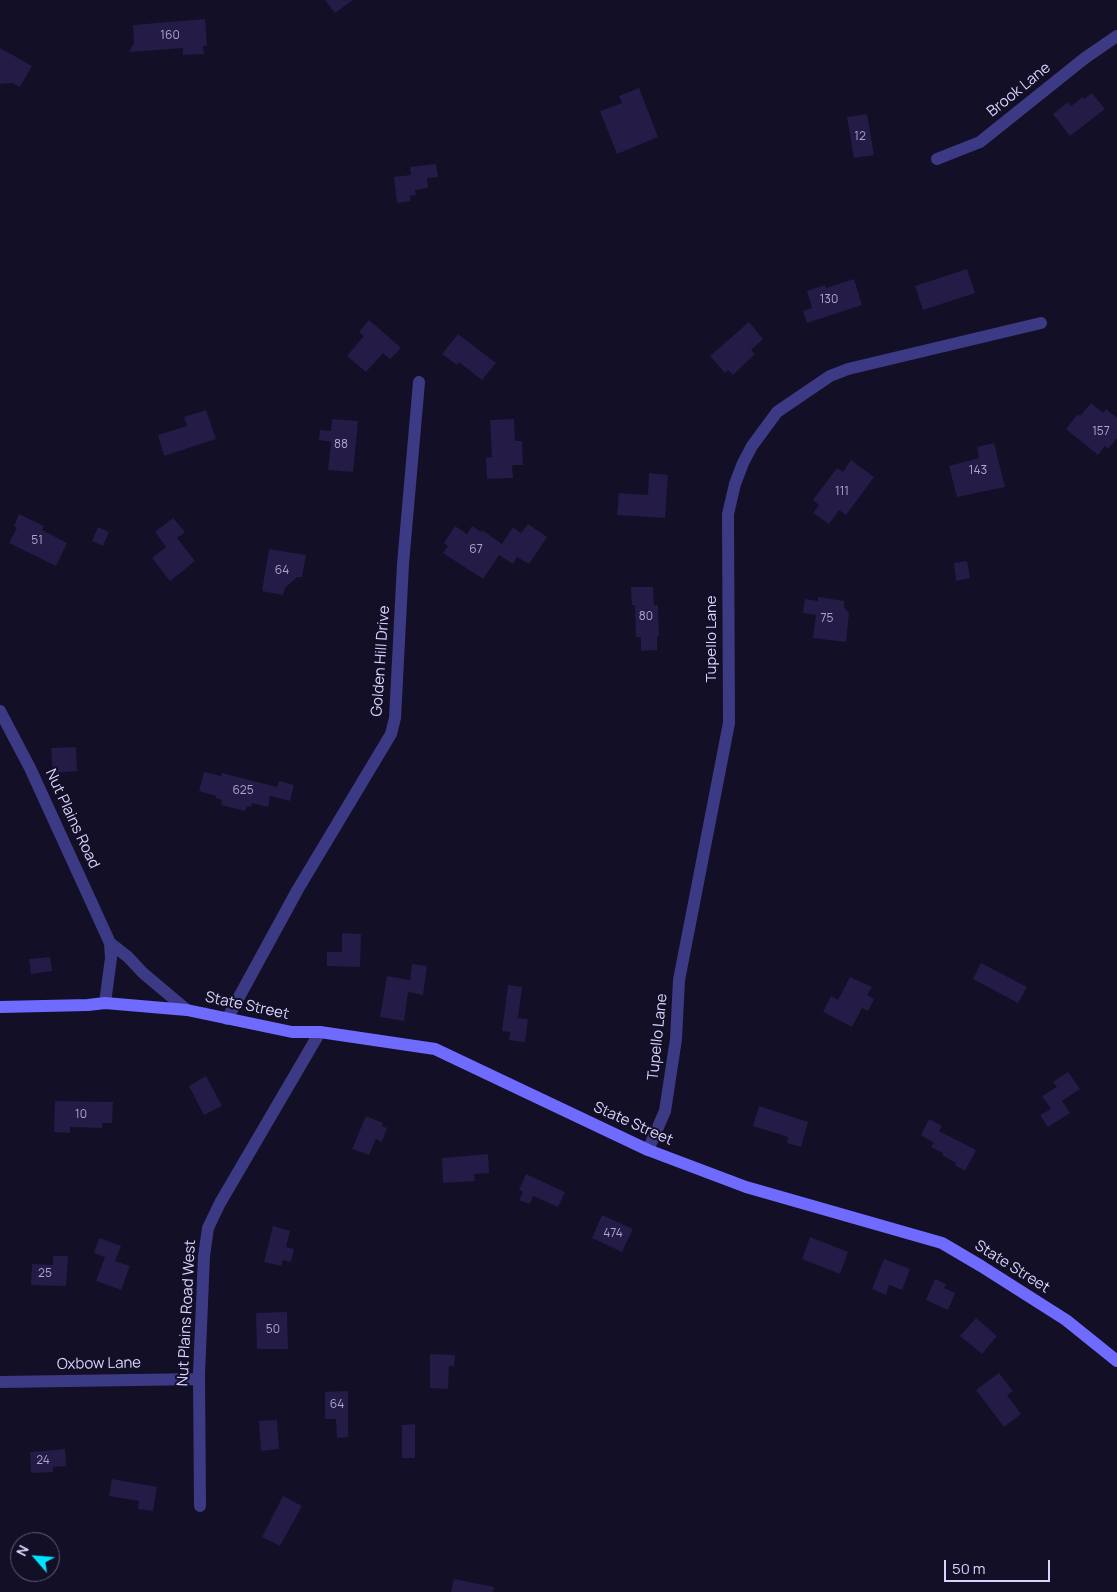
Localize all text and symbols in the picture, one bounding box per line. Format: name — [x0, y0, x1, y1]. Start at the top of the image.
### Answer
house number: 160 — [160, 29, 180, 43]
street label: Brook Lane — [984, 59, 1054, 121]
house number: 12 — [854, 130, 866, 144]
house number: 130 — [820, 293, 838, 307]
house number: 157 — [1092, 425, 1110, 439]
house number: 88 — [334, 438, 348, 452]
house number: 143 — [969, 464, 987, 478]
house number: 111 — [835, 485, 849, 499]
house number: 51 — [31, 534, 43, 548]
house number: 67 — [469, 543, 483, 557]
house number: 64 — [275, 564, 289, 578]
street label: Tupello Lane — [703, 595, 721, 683]
street label: Golden Hill Drive — [368, 605, 394, 717]
house number: 80 — [639, 610, 653, 624]
house number: 75 — [821, 612, 833, 626]
street label: Nut Plains Road — [41, 766, 103, 872]
house number: 625 — [232, 784, 254, 798]
street label: State Street — [204, 988, 290, 1024]
street label: Tupello Lane — [644, 993, 672, 1081]
street label: State Street — [590, 1098, 676, 1150]
house number: 10 — [75, 1108, 87, 1122]
house number: 474 — [603, 1227, 623, 1241]
street label: State Street — [971, 1237, 1053, 1297]
street label: Nut Plains Road West — [174, 1239, 200, 1387]
house number: 25 — [38, 1267, 52, 1281]
house number: 50 — [266, 1323, 280, 1337]
street label: Oxbow Lane — [57, 1354, 141, 1374]
house number: 64 — [330, 1398, 344, 1412]
house number: 24 — [36, 1454, 50, 1468]
north arrow — [10, 1532, 60, 1582]
text: N — [11, 1542, 33, 1559]
scale bar — [947, 1550, 1053, 1582]
text: 50 m — [952, 1558, 986, 1579]

